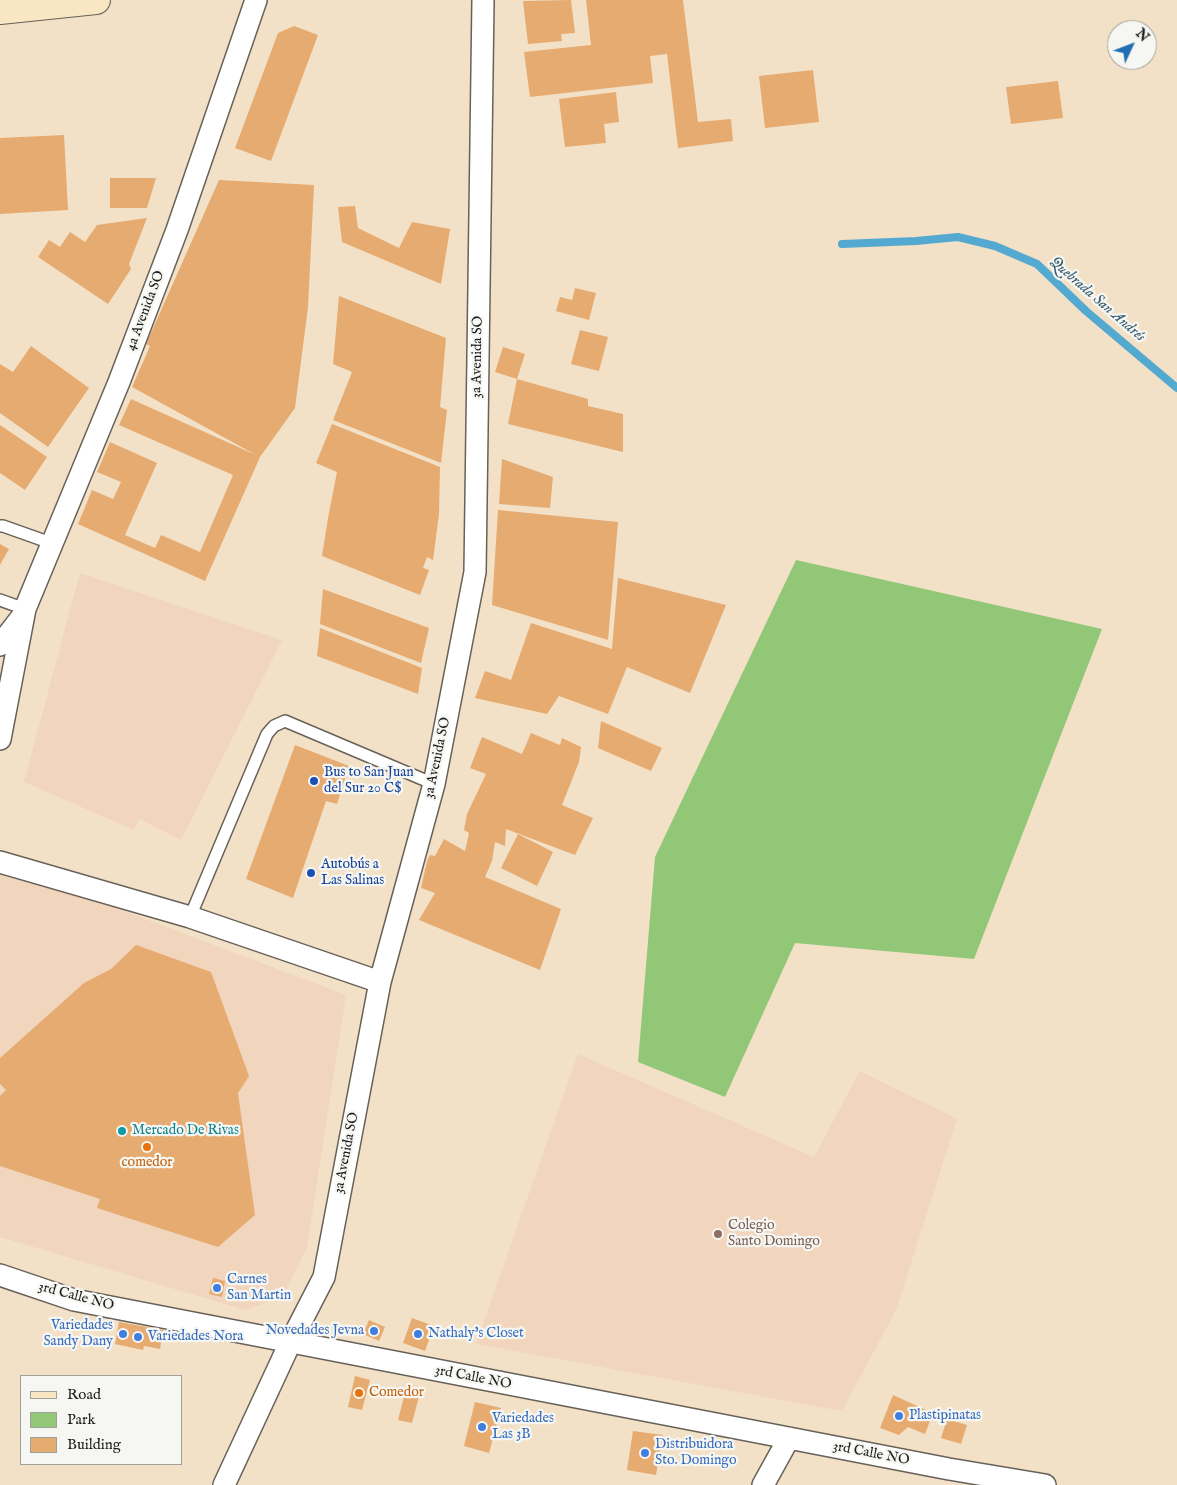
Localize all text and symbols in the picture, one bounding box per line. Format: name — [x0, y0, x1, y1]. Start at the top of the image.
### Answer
north arrow — [1107, 20, 1157, 70]
text: N — [1132, 25, 1153, 46]
water label: Quebrada San Andrés — [1046, 254, 1148, 346]
street label: 4a Avenida SO — [123, 269, 169, 353]
street label: 3a Avenida SO — [469, 316, 487, 398]
street label: 3a Avenida SO — [421, 716, 455, 800]
place label: Bus to San Juan del Sur 20 C$ — [324, 765, 414, 798]
marker: Bus to San Juan del Sur 20 C$ — [308, 775, 320, 787]
place label: Autobús a Las Salinas — [321, 857, 384, 890]
marker: Autobús a Las Salinas — [305, 867, 317, 879]
street label: 3a Avenida SO — [331, 1111, 363, 1195]
place label: Mercado De Rivas — [132, 1123, 239, 1139]
marker: Mercado De Rivas — [116, 1125, 128, 1137]
marker: comedor — [141, 1141, 153, 1153]
place label: comedor — [122, 1155, 172, 1171]
place label: Colegio Santo Domingo — [728, 1218, 820, 1250]
marker: Colegio Santo Domingo — [712, 1228, 724, 1240]
place label: Carnes San Martin — [227, 1272, 291, 1304]
street label: 3rd Calle NO — [36, 1279, 116, 1315]
marker: Carnes San Martin — [211, 1282, 223, 1294]
place label: Variedades Sandy Dany — [43, 1318, 113, 1350]
place label: Novedades Jevna — [265, 1323, 364, 1339]
marker: Novedades Jevna — [368, 1325, 380, 1337]
place label: Nathaly's Closet — [428, 1326, 524, 1342]
marker: Variedades Sandy Dany — [117, 1328, 129, 1340]
marker: Nathaly's Closet — [412, 1328, 424, 1340]
place label: Variedades Nora — [148, 1329, 243, 1345]
marker: Variedades Nora — [132, 1331, 144, 1343]
street label: 3rd Calle NO — [433, 1362, 513, 1394]
legend — [20, 1375, 182, 1465]
text: Road — [67, 1385, 101, 1404]
place label: Comedor — [369, 1385, 424, 1401]
marker: Comedor — [353, 1387, 365, 1399]
place label: Plastipinatas — [909, 1408, 981, 1424]
text: Park — [67, 1410, 96, 1429]
marker: Plastipinatas — [893, 1410, 905, 1422]
place label: Variedades Las 3B — [492, 1411, 554, 1444]
marker: Variedades Las 3B — [476, 1421, 488, 1433]
text: Building — [67, 1435, 121, 1454]
place label: Distribuidora Sto. Domingo — [655, 1437, 736, 1470]
street label: 3rd Calle NO — [831, 1438, 911, 1470]
marker: Distribuidora Sto. Domingo — [639, 1447, 651, 1459]

